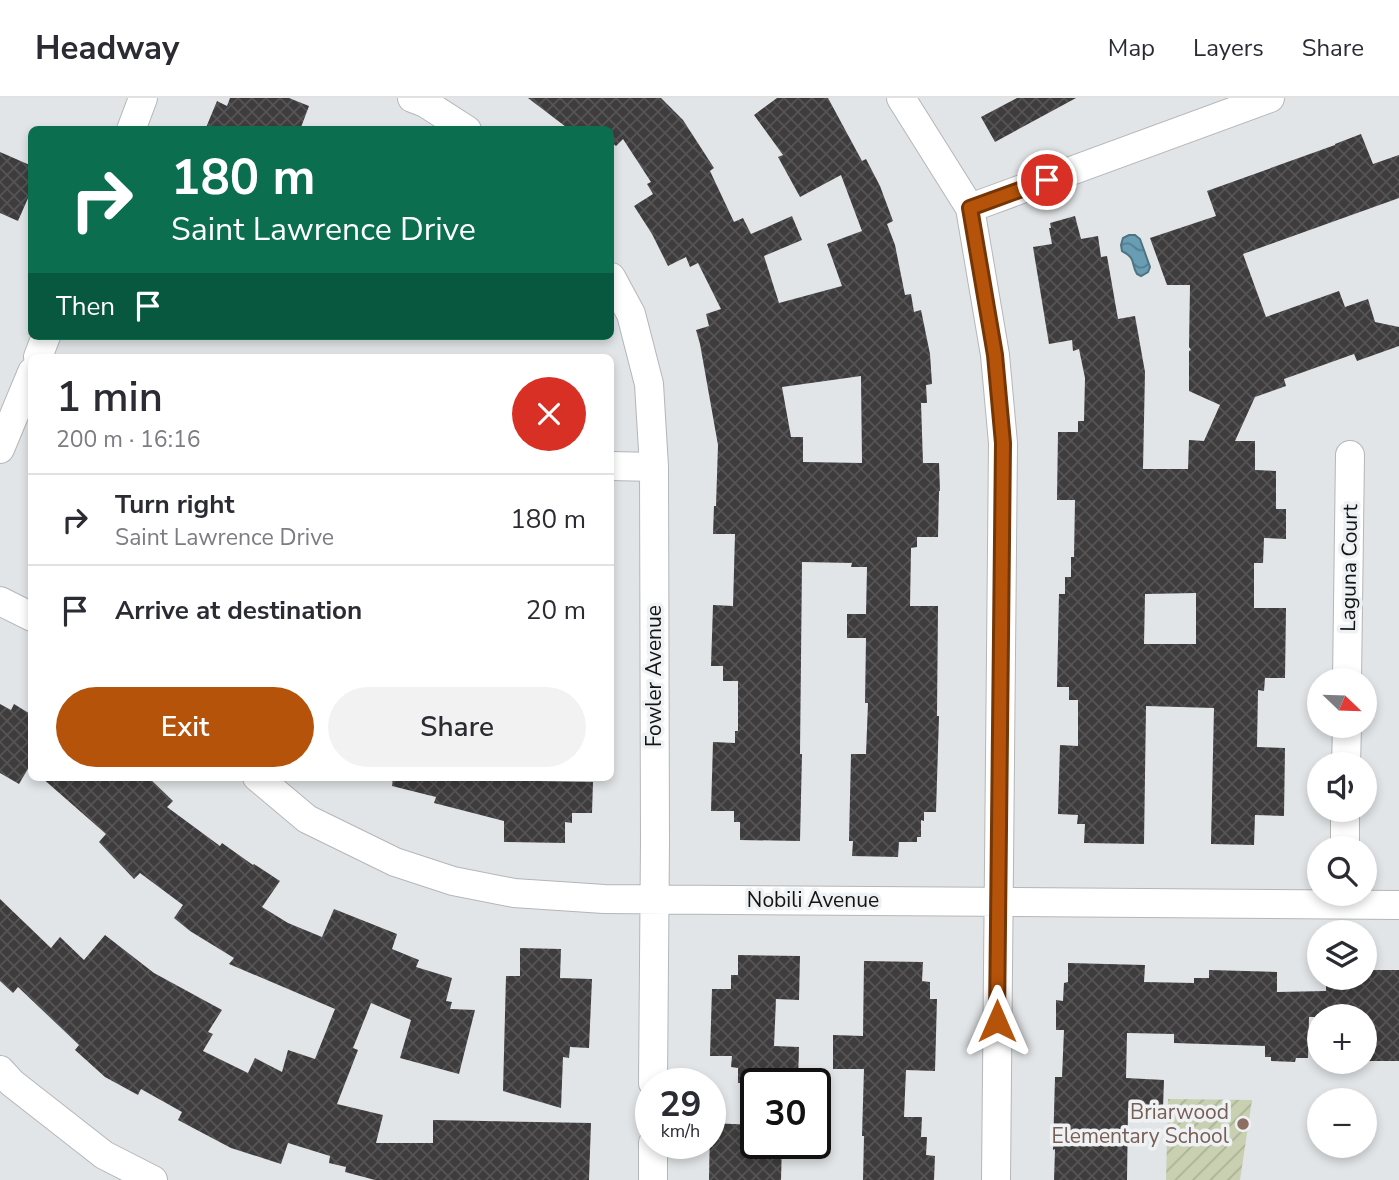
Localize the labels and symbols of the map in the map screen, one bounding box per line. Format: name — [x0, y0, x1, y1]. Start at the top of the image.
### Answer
pin — [1017, 150, 1077, 210]
street label: Laguna Court — [1334, 503, 1364, 632]
street label: Fowler Avenue — [640, 605, 668, 747]
north arrow — [1307, 668, 1377, 738]
street label: Nobili Avenue — [747, 886, 879, 914]
position arrow — [960, 984, 1034, 1058]
speed limit sign: 30 — [740, 1068, 831, 1159]
place label: Briarwood Elementary School — [1051, 1098, 1230, 1150]
marker: Briarwood Elementary School — [1235, 1116, 1251, 1132]

